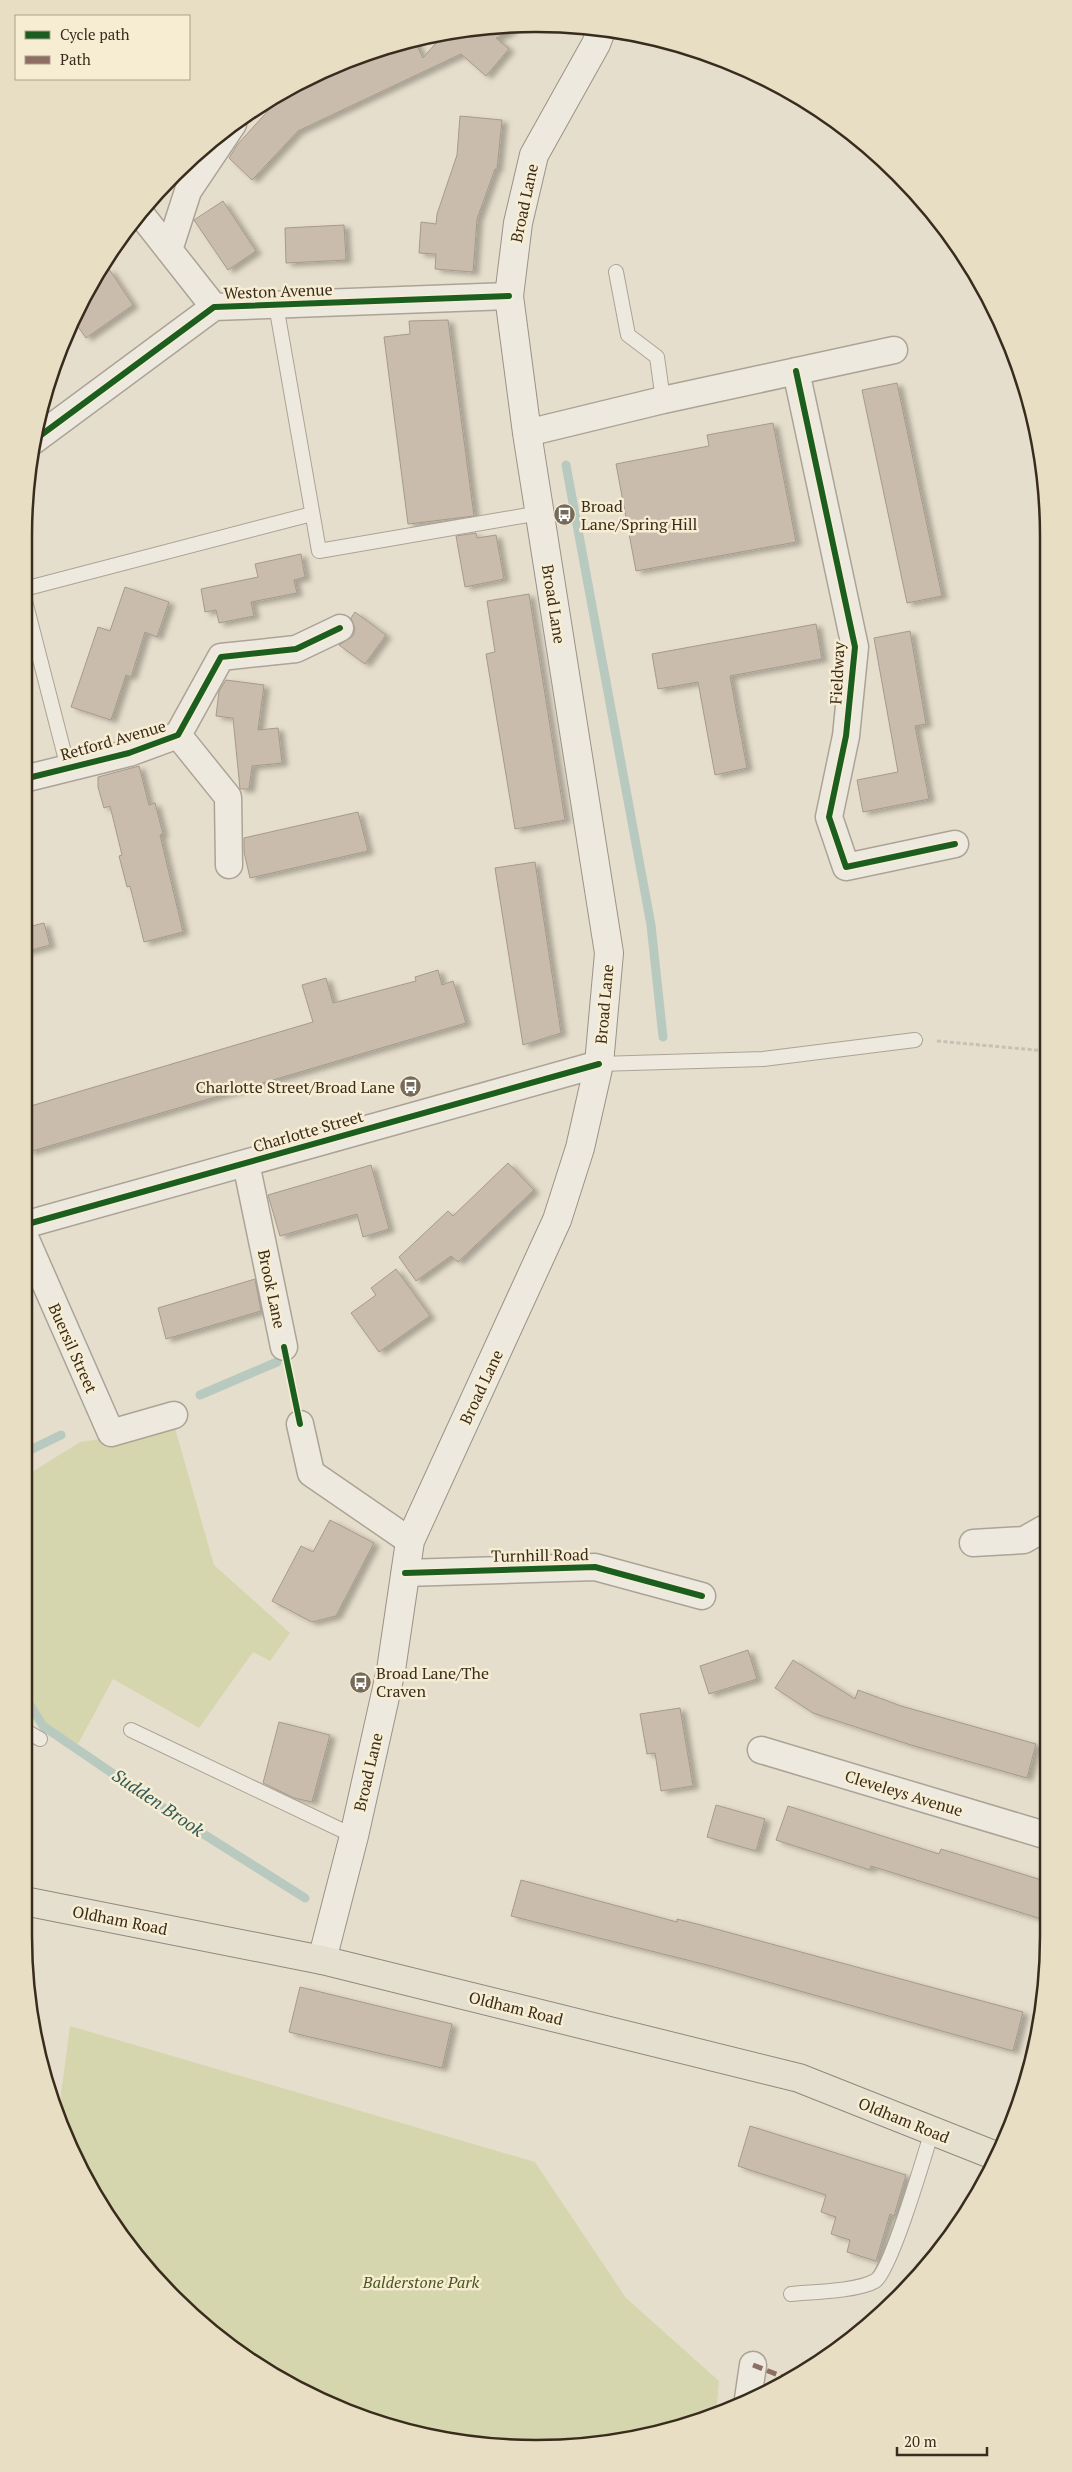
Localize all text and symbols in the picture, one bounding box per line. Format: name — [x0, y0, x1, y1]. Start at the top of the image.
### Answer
legend — [15, 15, 190, 80]
text: Cycle path — [60, 24, 130, 44]
text: Path — [60, 49, 91, 69]
street label: Broad Lane — [505, 162, 543, 244]
street label: Weston Avenue — [223, 278, 333, 304]
place label: Broad Lane/Spring Hill — [581, 495, 698, 535]
bus stop icon: Broad Lane/Spring Hill — [553, 503, 577, 527]
street label: Broad Lane — [537, 563, 571, 645]
street label: Fieldway — [824, 640, 850, 705]
street label: Retford Avenue — [58, 714, 168, 766]
street label: Broad Lane — [590, 963, 618, 1045]
bus stop icon: Charlotte Street/Broad Lane — [399, 1075, 423, 1099]
place label: Charlotte Street/Broad Lane — [196, 1076, 395, 1098]
street label: Charlotte Street — [250, 1105, 366, 1157]
street label: Brook Lane — [253, 1247, 291, 1331]
street label: Buersil Street — [43, 1300, 103, 1397]
street label: Broad Lane — [454, 1346, 508, 1428]
street label: Turnhill Road — [491, 1543, 589, 1567]
place label: Broad Lane/The Craven — [376, 1662, 489, 1702]
bus stop icon: Broad Lane/The Craven — [348, 1670, 372, 1694]
street label: Broad Lane — [348, 1730, 388, 1814]
water label: Sudden Brook — [108, 1763, 209, 1842]
street label: Cleveleys Avenue — [842, 1765, 966, 1821]
street label: Oldham Road — [71, 1900, 170, 1940]
street label: Oldham Road — [467, 1986, 566, 2030]
street label: Oldham Road — [855, 2092, 953, 2148]
park label: Balderstone Park — [362, 2271, 480, 2293]
scale bar — [897, 2424, 987, 2456]
text: 20 m — [904, 2431, 937, 2451]

